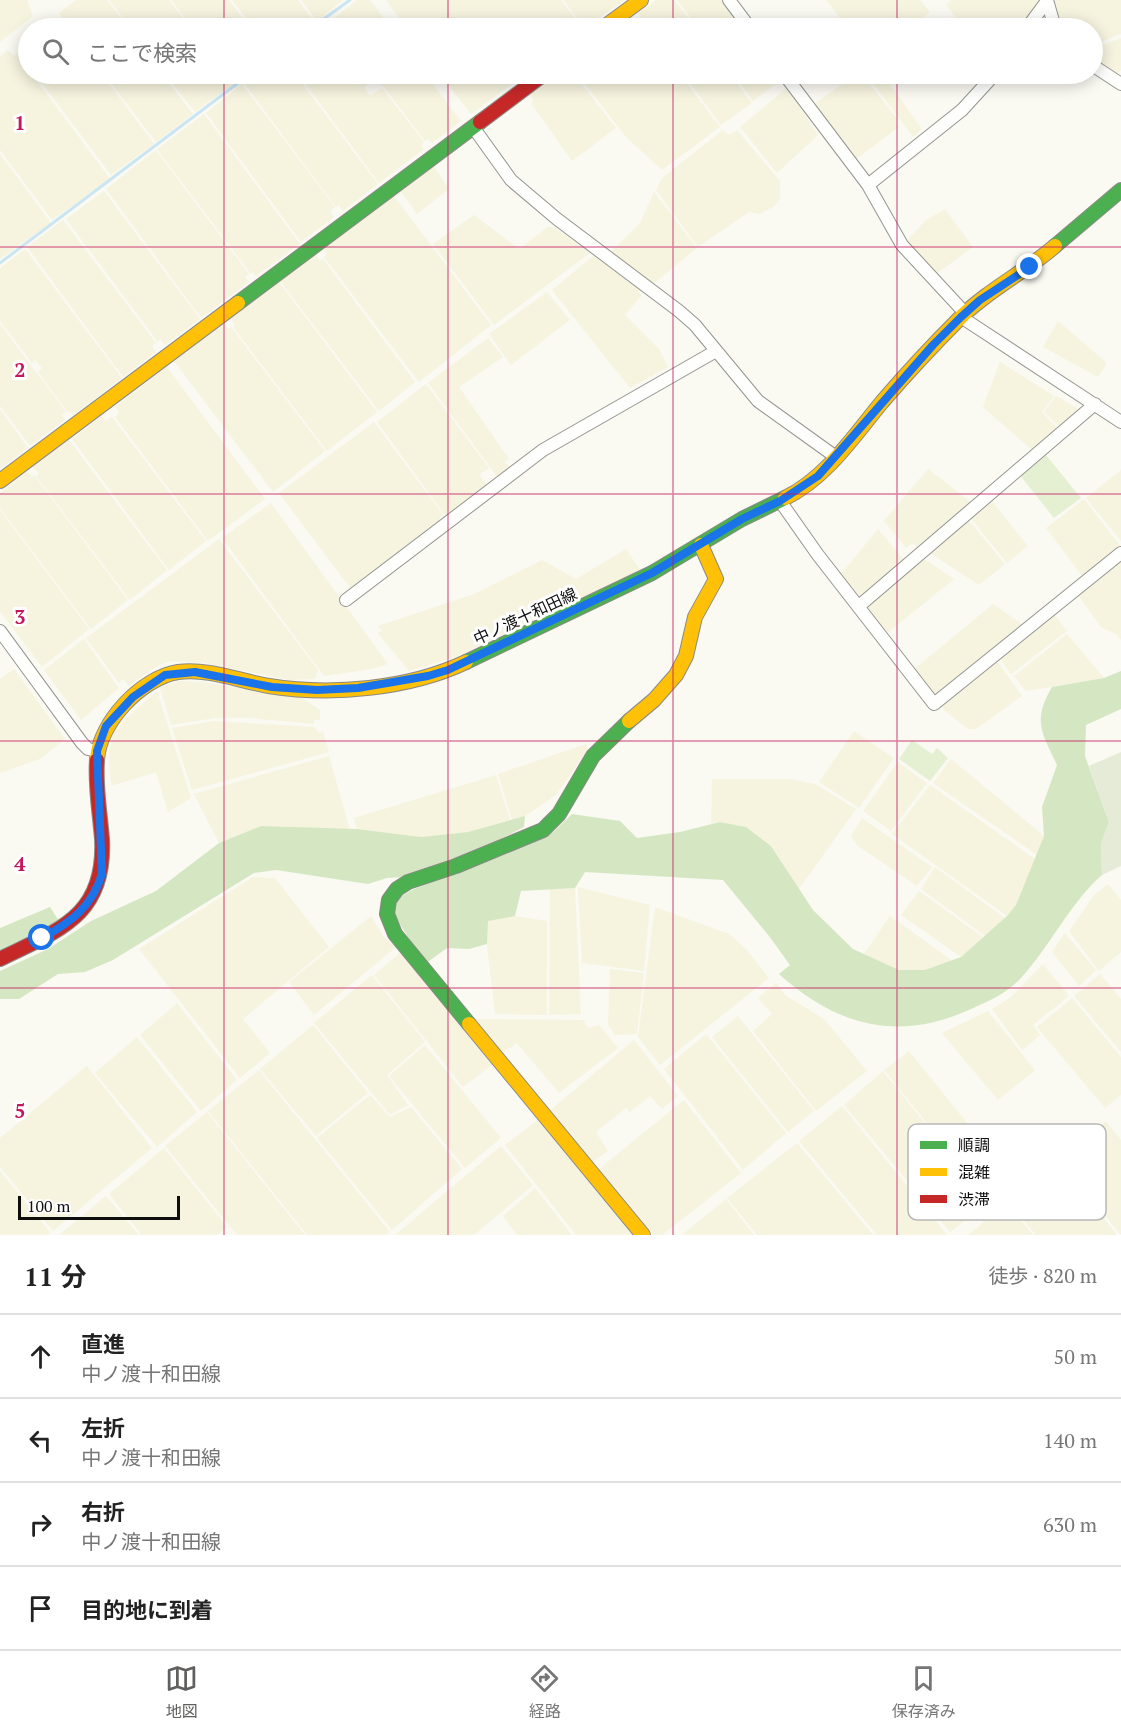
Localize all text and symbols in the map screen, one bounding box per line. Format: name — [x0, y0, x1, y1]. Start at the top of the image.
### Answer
search box — [18, 18, 1103, 84]
icon: search — [39, 35, 72, 68]
text: ここで検索 — [87, 38, 197, 67]
text: 1 — [14, 109, 26, 136]
route end — [1016, 253, 1042, 279]
text: 2 — [14, 356, 26, 383]
street label: 中ノ渡十和田線 — [470, 582, 580, 650]
text: 3 — [14, 603, 26, 630]
text: 4 — [14, 850, 26, 877]
route start — [28, 924, 54, 950]
text: 5 — [14, 1097, 26, 1124]
legend — [908, 1124, 1106, 1220]
text: 順調 — [958, 1134, 990, 1156]
text: 混雑 — [958, 1161, 990, 1183]
text: 渋滞 — [958, 1188, 990, 1210]
scale bar — [18, 1193, 180, 1220]
text: 100 m — [27, 1195, 70, 1217]
text: 11 分 — [24, 1259, 86, 1293]
text: 徒歩 · 820 m — [988, 1262, 1097, 1289]
text: 直進 — [81, 1329, 125, 1358]
icon: ahead — [24, 1340, 57, 1373]
text: 50 m — [1054, 1343, 1097, 1370]
text: 中ノ渡十和田線 — [81, 1360, 221, 1387]
text: 左折 — [81, 1413, 125, 1442]
icon: left — [24, 1424, 57, 1457]
text: 140 m — [1043, 1427, 1097, 1454]
text: 中ノ渡十和田線 — [81, 1444, 221, 1471]
text: 右折 — [81, 1497, 125, 1526]
icon: right — [24, 1508, 57, 1541]
text: 630 m — [1043, 1511, 1097, 1538]
text: 中ノ渡十和田線 — [81, 1528, 221, 1555]
icon: arrive — [24, 1592, 57, 1625]
text: 目的地に到着 — [81, 1595, 213, 1624]
tab: 地図 — [165, 1662, 198, 1722]
tab: 経路 — [528, 1662, 561, 1722]
tab: 保存済み — [892, 1662, 956, 1722]

